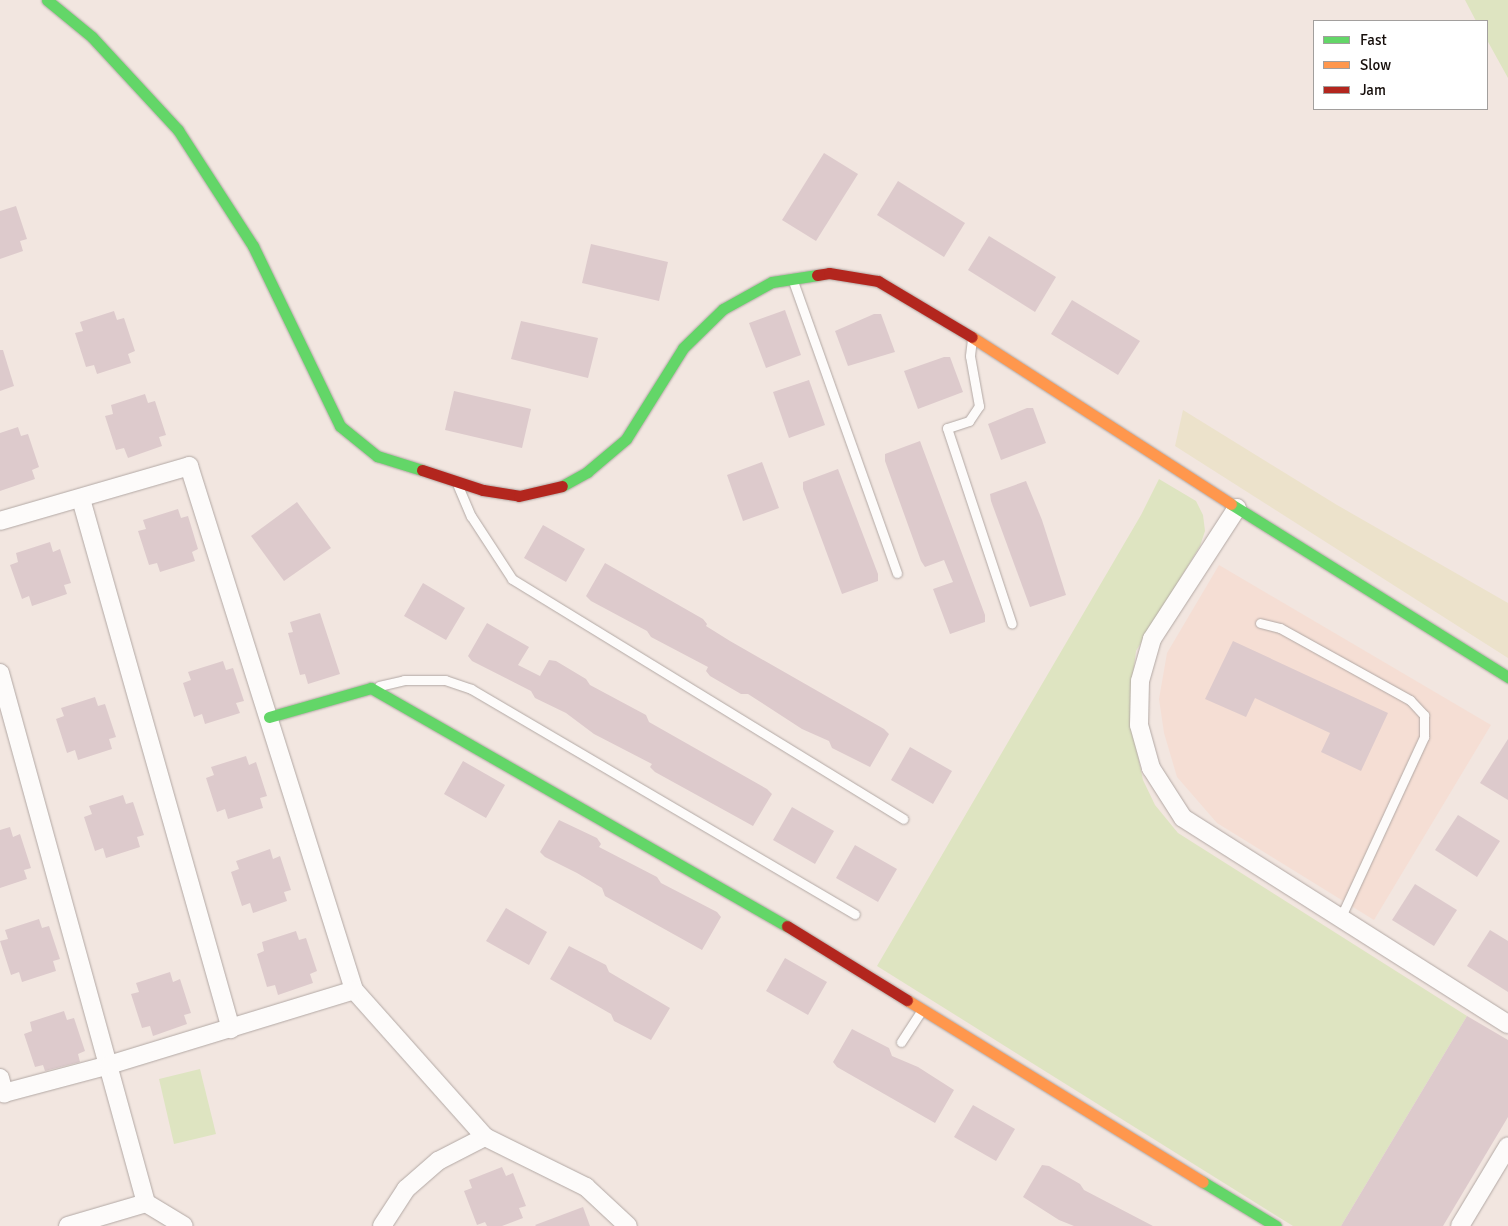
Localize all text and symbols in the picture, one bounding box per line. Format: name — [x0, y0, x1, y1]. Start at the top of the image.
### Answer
legend — [1313, 20, 1488, 110]
text: Fast — [1360, 31, 1387, 49]
text: Slow — [1360, 56, 1391, 74]
text: Jam — [1360, 81, 1386, 99]

